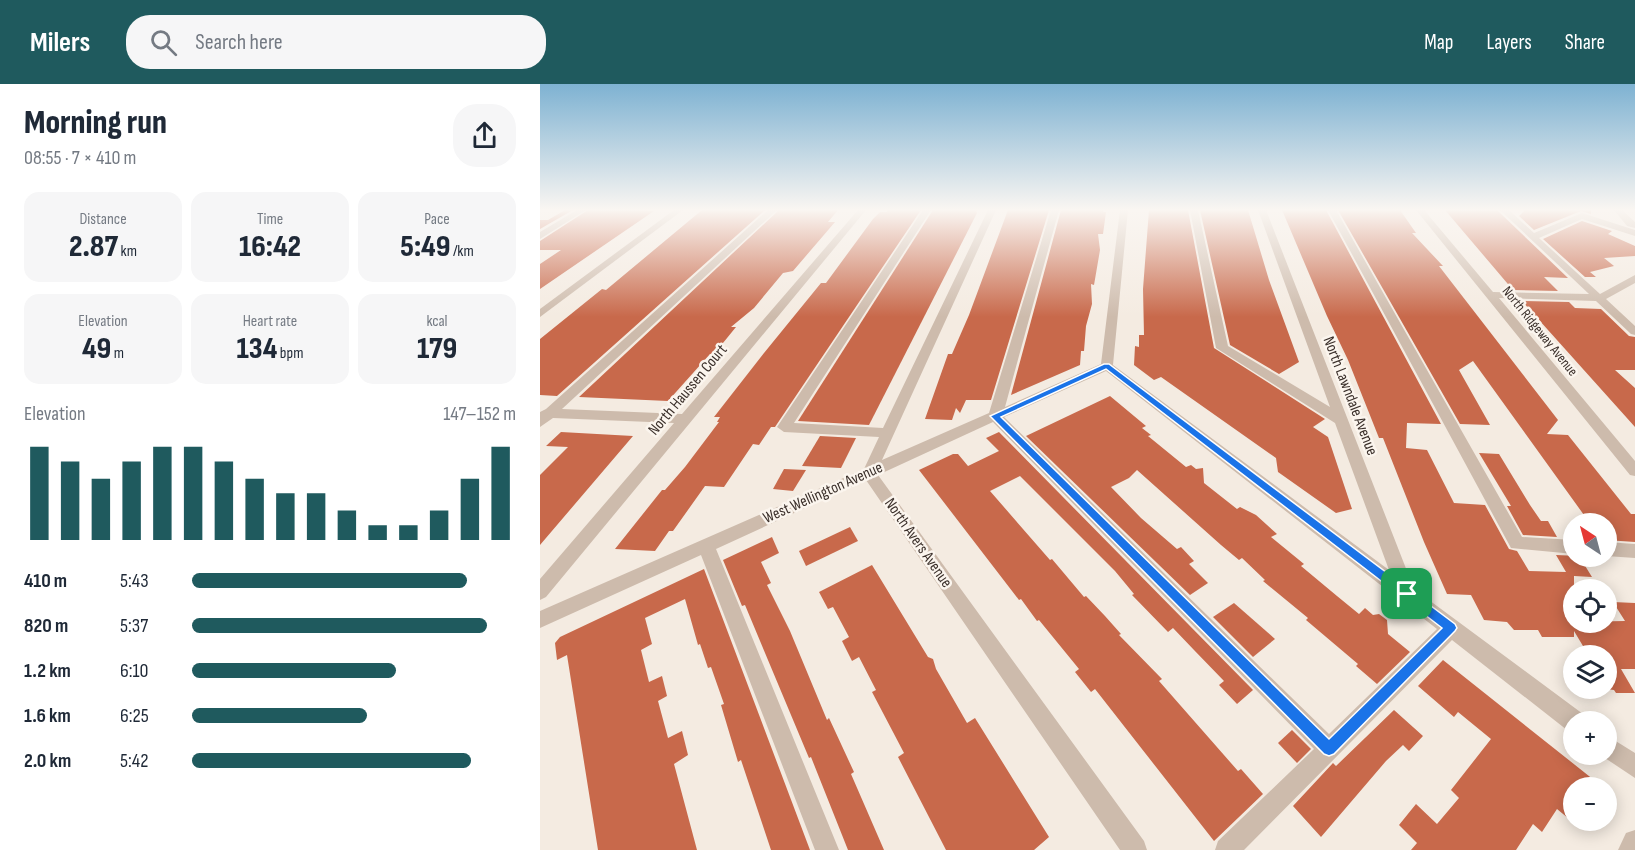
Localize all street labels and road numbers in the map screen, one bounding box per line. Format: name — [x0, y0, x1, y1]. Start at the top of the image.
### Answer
street label: North Ridgeway Avenue — [1499, 283, 1581, 379]
street label: North Lawndale Avenue — [1319, 334, 1381, 458]
street label: North Haussen Court — [645, 341, 732, 439]
street label: West Wellington Avenue — [760, 458, 886, 528]
street label: North Avers Avenue — [880, 495, 956, 591]

